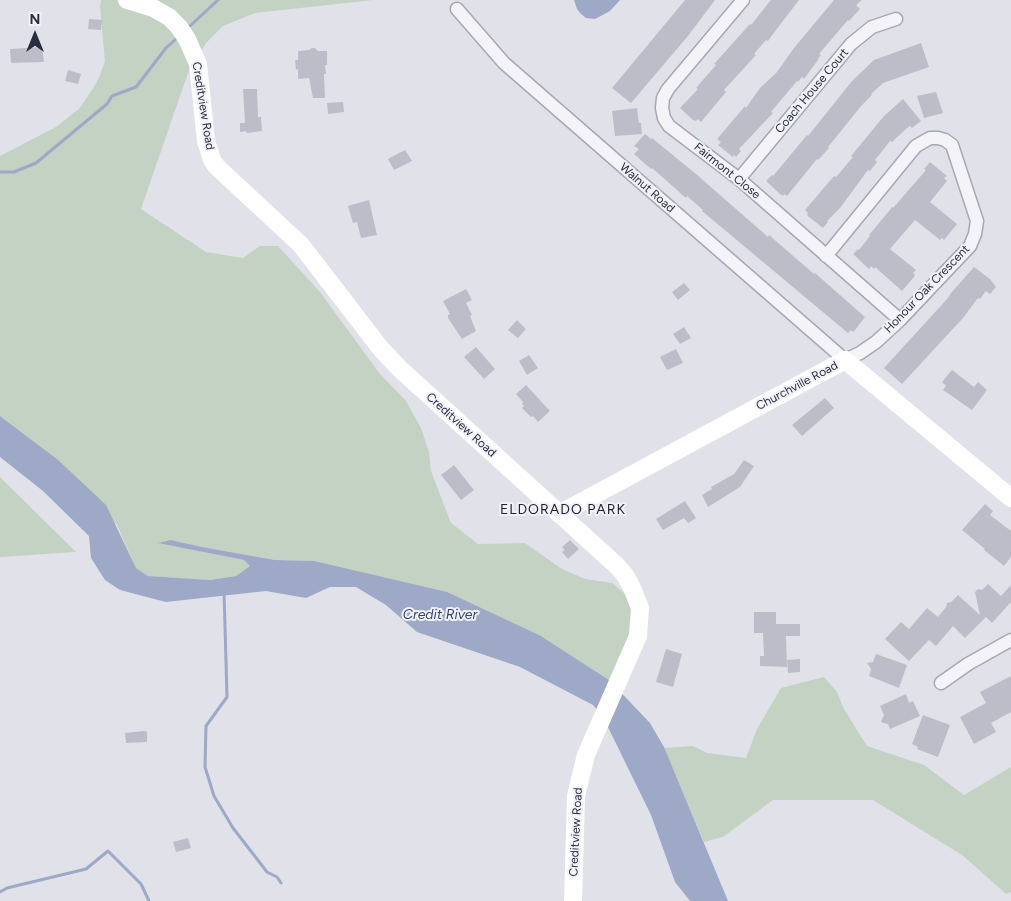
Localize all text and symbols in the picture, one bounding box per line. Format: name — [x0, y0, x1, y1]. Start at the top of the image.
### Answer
north arrow — [10, 10, 60, 60]
text: N — [30, 11, 40, 28]
street label: Coach House Court — [772, 46, 852, 136]
street label: Creditview Road — [189, 61, 217, 151]
street label: Fairmont Close — [691, 140, 763, 202]
street label: Walnut Road — [617, 160, 677, 216]
street label: Honour Oak Crescent — [881, 242, 973, 336]
street label: Churchville Road — [754, 358, 840, 414]
street label: Creditview Road — [423, 390, 499, 460]
district label: ELDORADO PARK — [498, 502, 628, 518]
water label: Credit River — [403, 607, 477, 623]
street label: Creditview Road — [566, 787, 586, 877]

